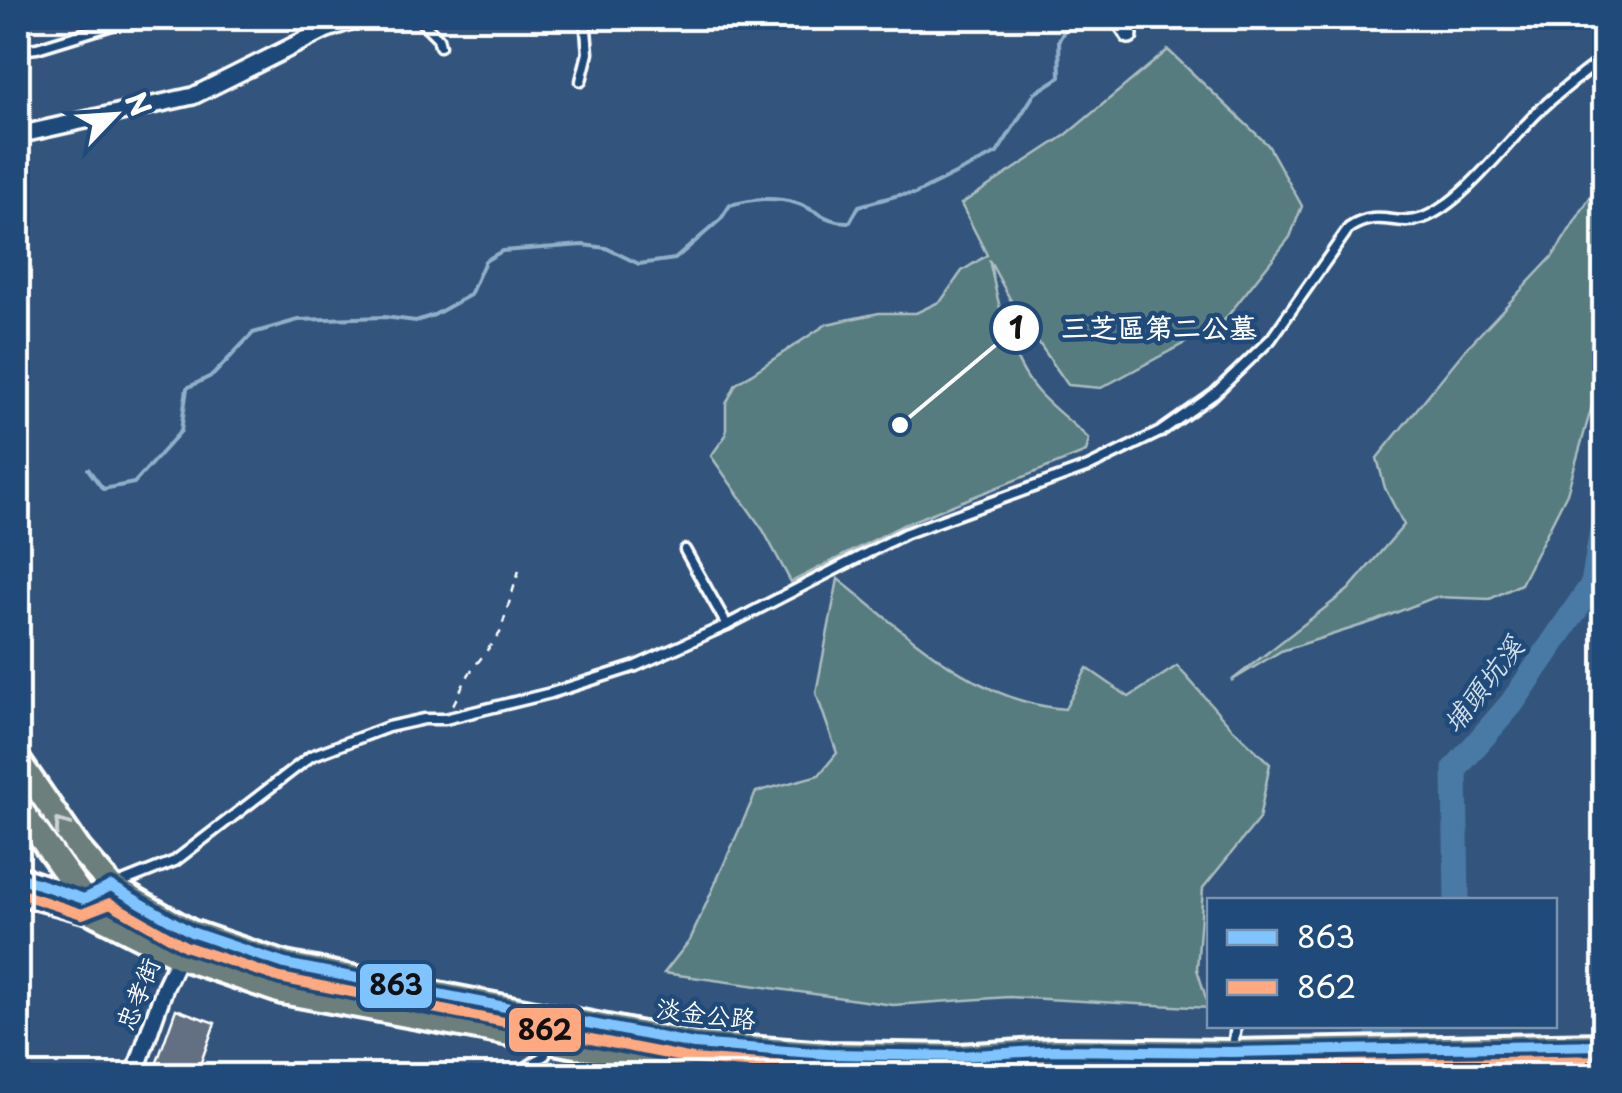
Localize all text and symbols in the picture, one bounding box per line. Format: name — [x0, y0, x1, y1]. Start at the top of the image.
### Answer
north arrow — [65, 65, 165, 165]
text: N — [115, 85, 163, 123]
callout: 三芝區第二公墓 — [991, 299, 1277, 357]
text: 1 — [1009, 304, 1023, 349]
text: 三芝區第二公墓 — [1061, 305, 1257, 348]
water label: 埔頭坑溪 — [1430, 625, 1534, 741]
one-way arrow — [55, 818, 74, 837]
legend — [1207, 898, 1557, 1028]
text: 863 — [1297, 913, 1355, 958]
street label: 忠孝街 — [105, 952, 169, 1036]
line badge: 863 — [358, 962, 434, 1010]
text: 863 — [369, 962, 423, 1005]
text: 862 — [1297, 963, 1356, 1008]
street label: 淡金公路 — [654, 988, 758, 1038]
line badge: 862 — [507, 1006, 583, 1054]
text: 862 — [518, 1007, 572, 1050]

